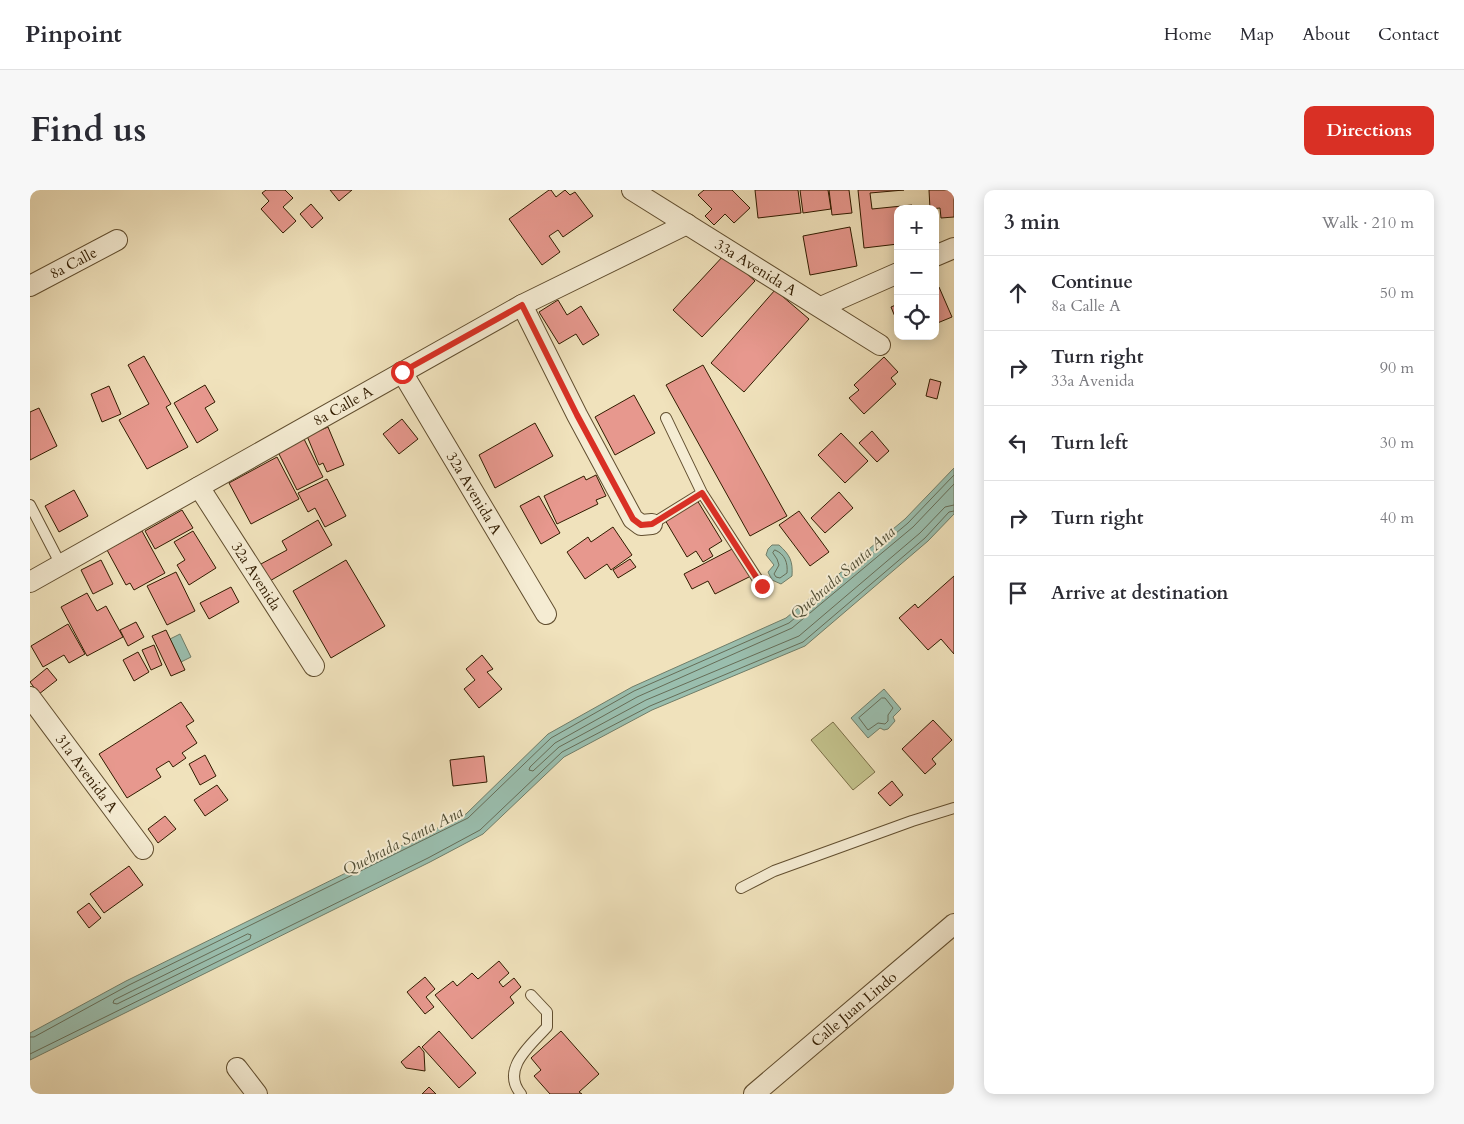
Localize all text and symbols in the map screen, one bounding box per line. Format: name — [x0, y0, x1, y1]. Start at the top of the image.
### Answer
text: Pinpoint — [25, 18, 122, 51]
text: Home — [1164, 22, 1212, 47]
text: Map — [1240, 22, 1274, 47]
text: About — [1302, 22, 1350, 47]
text: Contact — [1378, 22, 1439, 47]
text: Find us — [30, 106, 146, 154]
button: Directions — [1304, 106, 1434, 155]
map controls — [894, 205, 939, 340]
button: + — [894, 205, 939, 250]
text: 3 min — [1004, 208, 1060, 237]
text: Walk · 210 m — [1322, 212, 1414, 234]
street label: 33a Avenida A — [711, 234, 801, 301]
street label: 8a Calle — [46, 242, 101, 284]
button: − — [894, 250, 939, 295]
text: Continue — [1051, 269, 1133, 295]
icon: ahead — [1004, 279, 1032, 307]
text: 50 m — [1380, 282, 1414, 304]
button: locate — [894, 295, 939, 340]
text: 8a Calle A — [1051, 295, 1121, 317]
text: Turn right — [1051, 344, 1143, 370]
icon: right — [1004, 354, 1032, 382]
text: 90 m — [1380, 357, 1414, 379]
route start — [391, 361, 414, 384]
text: 33a Avenida — [1051, 370, 1134, 392]
street label: 8a Calle A — [309, 381, 376, 431]
icon: left — [1004, 429, 1032, 457]
text: Turn left — [1051, 430, 1128, 456]
text: 30 m — [1380, 432, 1414, 454]
street label: 32a Avenida A — [442, 448, 507, 538]
icon: right — [1004, 504, 1032, 532]
text: Turn right — [1051, 505, 1143, 531]
text: 40 m — [1380, 507, 1414, 529]
water label: Quebrada Santa Ana — [786, 521, 900, 625]
street label: 32a Avenida — [227, 538, 286, 615]
route end — [751, 575, 774, 598]
icon: arrive — [1004, 579, 1032, 607]
text: Arrive at destination — [1051, 580, 1228, 606]
street label: 31a Avenida A — [51, 730, 123, 817]
water label: Quebrada Santa Ana — [339, 801, 467, 881]
street label: Calle Juan Lindo — [807, 967, 901, 1051]

